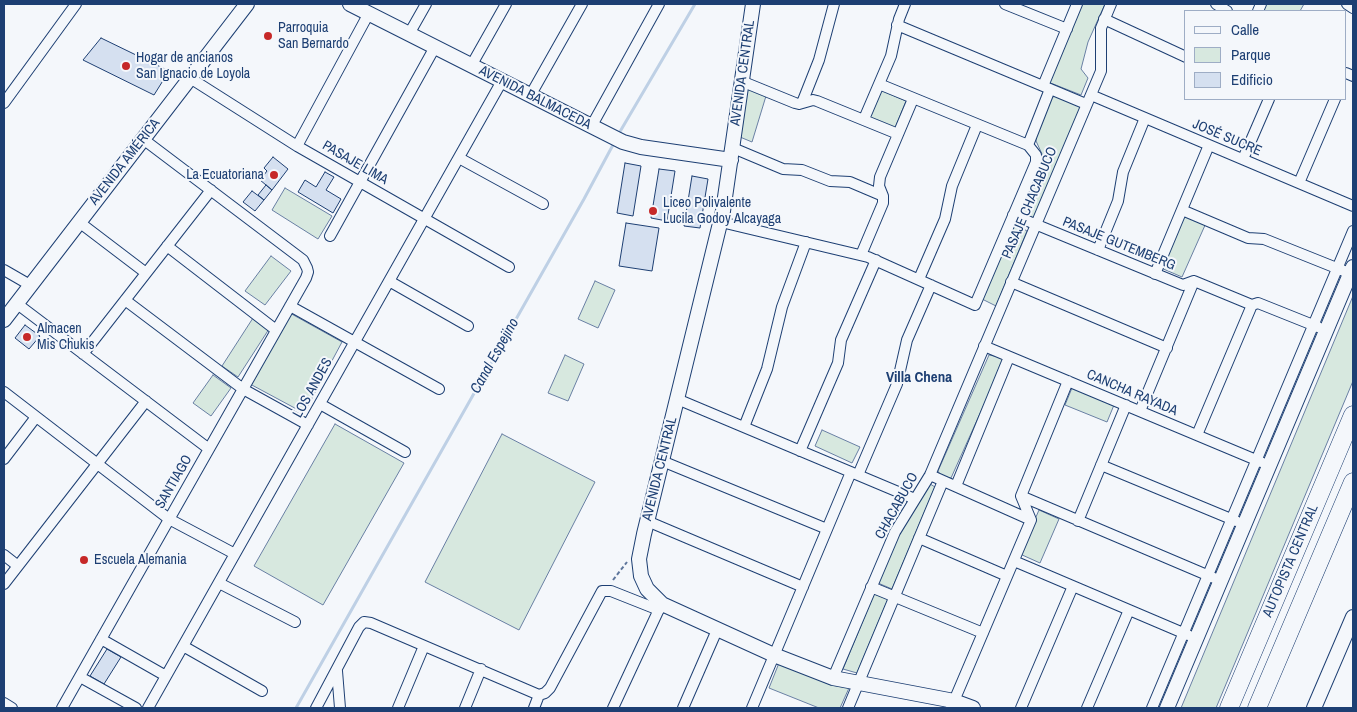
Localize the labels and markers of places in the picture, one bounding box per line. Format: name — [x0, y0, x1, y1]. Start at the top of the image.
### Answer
place label: Parroquia San Bernardo — [278, 20, 349, 52]
marker: Parroquia San Bernardo — [262, 30, 274, 42]
place label: Hogar de ancianos San Ignacio de Loyola — [136, 50, 250, 82]
marker: Hogar de ancianos San Ignacio de Loyola — [120, 60, 132, 72]
place label: La Ecuatoriana — [186, 167, 264, 183]
marker: La Ecuatoriana — [268, 169, 280, 181]
place label: Liceo Polivalente Lucila Godoy Alcayaga — [663, 195, 781, 228]
marker: Liceo Polivalente Lucila Godoy Alcayaga — [647, 205, 659, 217]
place label: Almacen Mis Chukis — [37, 321, 94, 354]
marker: Almacen Mis Chukis — [21, 331, 33, 343]
place label: Escuela Alemania — [94, 552, 187, 568]
marker: Escuela Alemania — [78, 554, 90, 566]

